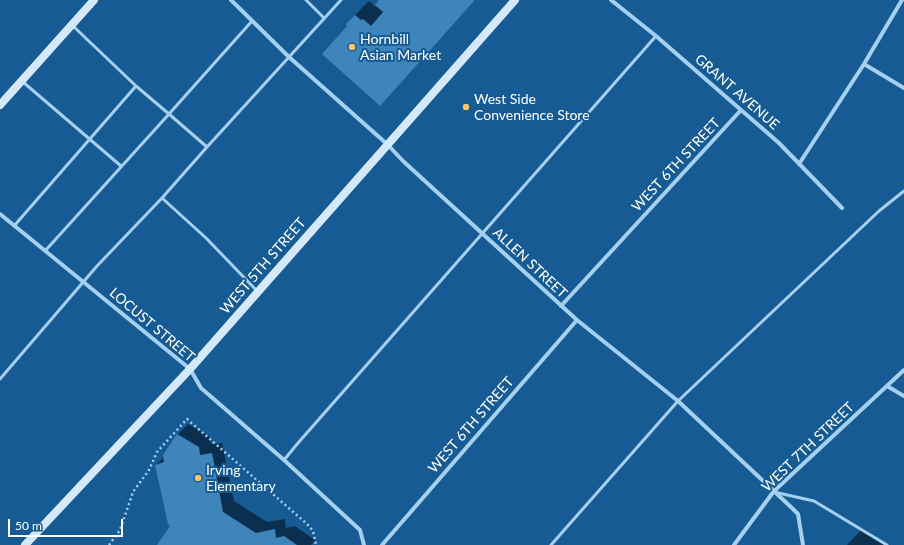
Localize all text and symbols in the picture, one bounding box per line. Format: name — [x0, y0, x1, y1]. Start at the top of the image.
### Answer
place label: Hornbill Asian Market — [360, 31, 441, 64]
marker: Hornbill Asian Market — [347, 42, 357, 52]
street label: GRANT AVENUE — [691, 51, 783, 133]
place label: West Side Convenience Store — [474, 91, 590, 124]
marker: West Side Convenience Store — [461, 102, 471, 112]
street label: WEST 6TH STREET — [628, 115, 724, 215]
street label: WEST 5TH STREET — [217, 215, 309, 317]
street label: ALLEN STREET — [489, 224, 571, 302]
street label: LOCUST STREET — [106, 284, 198, 366]
street label: WEST 6TH STREET — [425, 374, 517, 476]
street label: WEST 7TH STREET — [758, 399, 858, 495]
place label: Irving Elementary — [206, 462, 276, 494]
marker: Irving Elementary — [193, 473, 203, 483]
scale bar — [10, 511, 125, 537]
text: 50 m — [15, 518, 42, 533]

